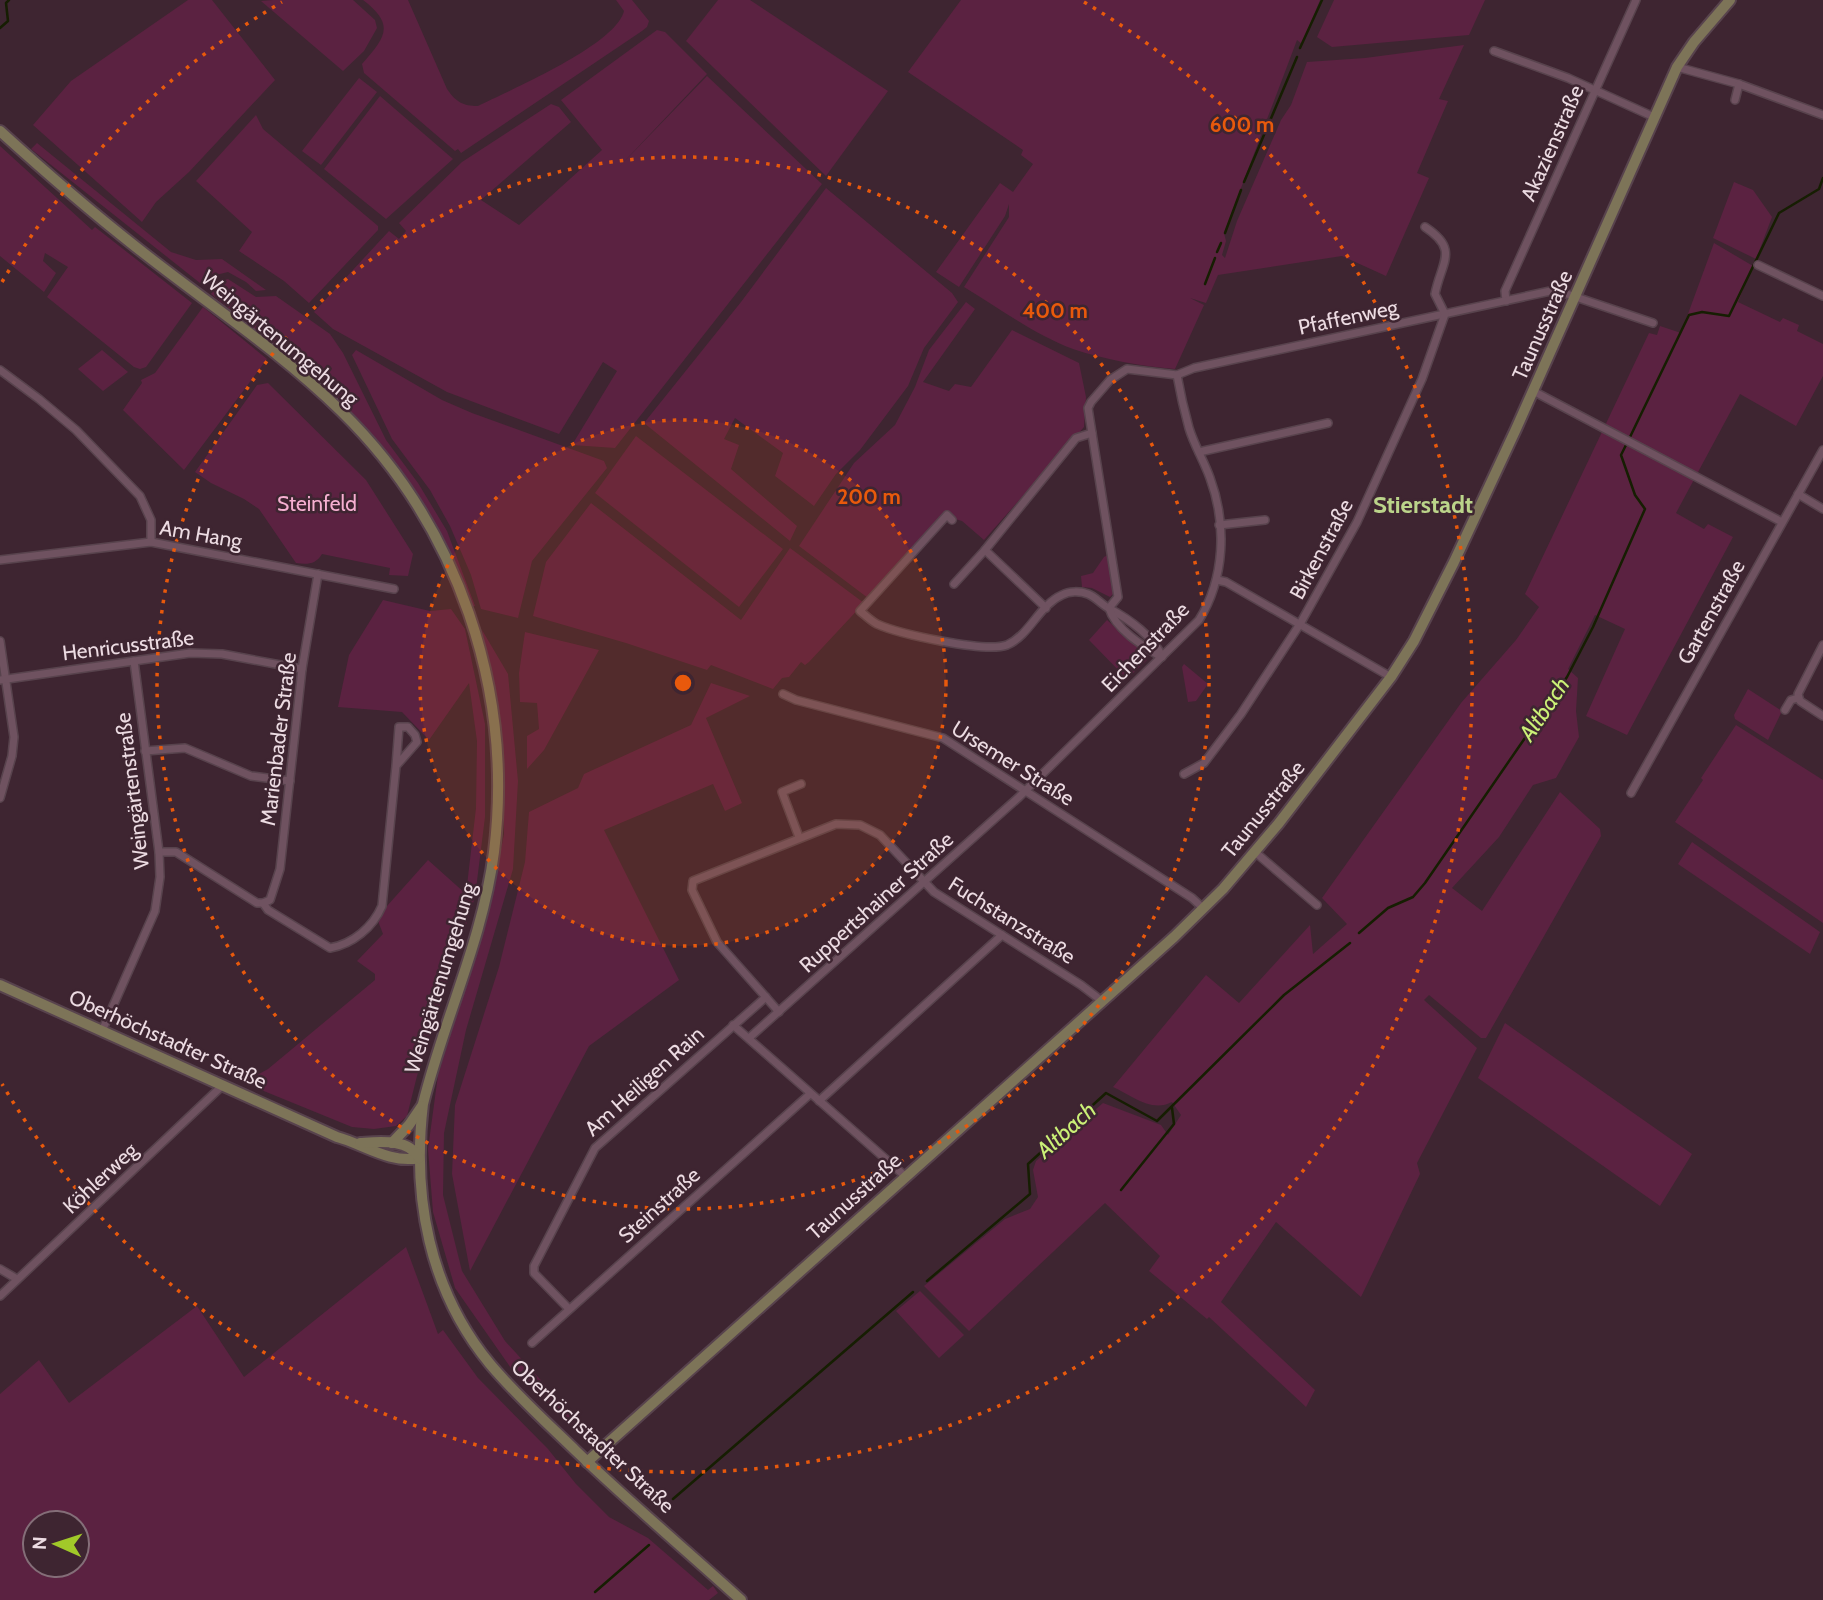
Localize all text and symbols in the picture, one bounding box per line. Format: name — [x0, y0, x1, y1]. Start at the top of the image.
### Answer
street label: Akazienstraße — [1515, 81, 1589, 205]
text: 600 m — [1210, 112, 1274, 137]
street label: Weingärtenumgehung — [196, 265, 364, 412]
street label: Taunusstraße — [1507, 266, 1577, 384]
street label: Pfaffenweg — [1296, 294, 1401, 340]
text: 400 m — [1022, 298, 1088, 323]
text: 200 m — [837, 484, 901, 509]
district label: Stierstadt — [1373, 490, 1473, 519]
park label: Steinfeld — [277, 491, 357, 516]
street label: Birkenstraße — [1284, 494, 1358, 603]
street label: Am Hang — [158, 514, 245, 554]
street label: Gartenstraße — [1672, 555, 1750, 669]
street label: Eichenstraße — [1096, 597, 1194, 697]
street label: Henricusstraße — [61, 624, 195, 665]
street label: Marienbader Straße — [255, 651, 301, 827]
centre of rings — [671, 671, 695, 695]
water label: Altbach — [1512, 672, 1575, 747]
street label: Weingärtenstraße — [110, 711, 154, 871]
street label: Ursemer Straße — [947, 715, 1079, 811]
street label: Taunusstraße — [1216, 755, 1310, 863]
street label: Ruppertshainer Straße — [794, 826, 958, 978]
street label: Fuchstanzstraße — [944, 871, 1080, 969]
street label: Weingärtenumgehung — [399, 879, 481, 1076]
street label: Oberhöchstadter Straße — [65, 984, 271, 1094]
street label: Am Heiligen Rain — [579, 1021, 709, 1141]
water label: Altbach — [1030, 1096, 1102, 1165]
street label: Köhlerweg — [58, 1137, 143, 1219]
street label: Taunusstraße — [802, 1147, 906, 1245]
street label: Steinstraße — [613, 1162, 705, 1248]
street label: Oberhöchstadter Straße — [506, 1354, 680, 1518]
north arrow — [21, 1509, 91, 1579]
text: N — [28, 1536, 51, 1550]

